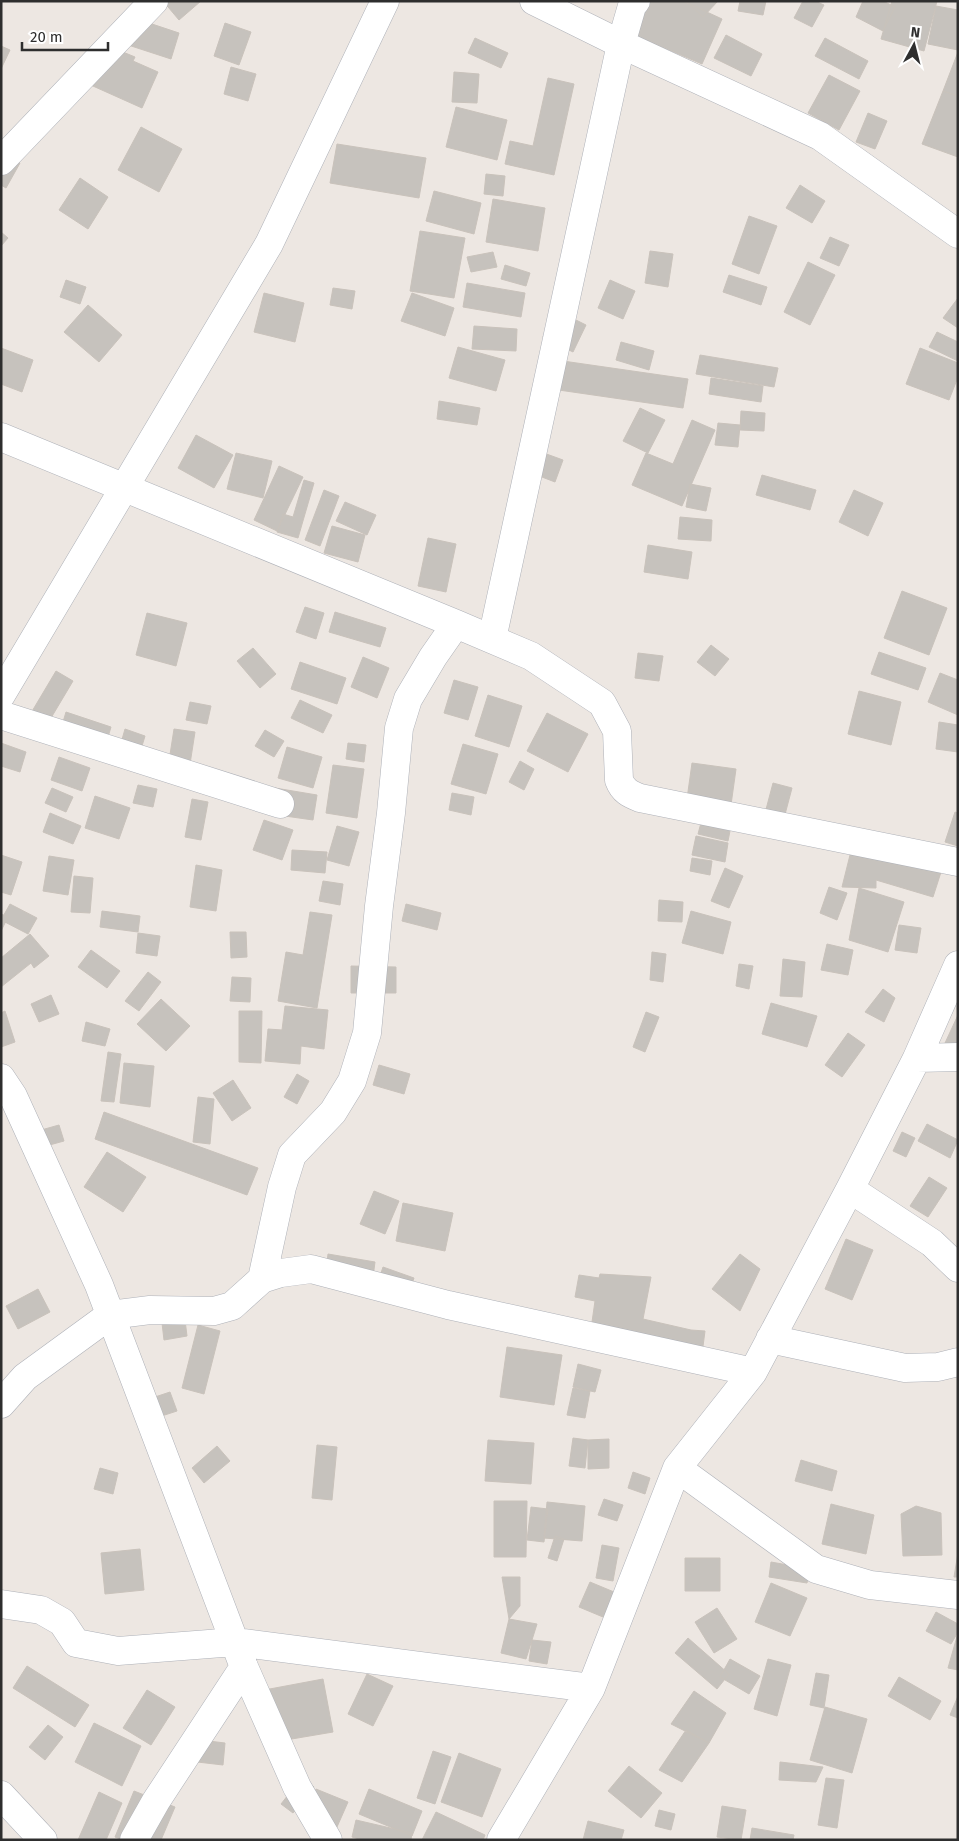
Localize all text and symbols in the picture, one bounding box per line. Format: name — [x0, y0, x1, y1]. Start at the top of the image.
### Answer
scale bar — [22, 20, 109, 52]
north arrow — [889, 20, 939, 70]
text: N — [910, 24, 921, 42]
text: 20 m — [30, 28, 63, 46]

